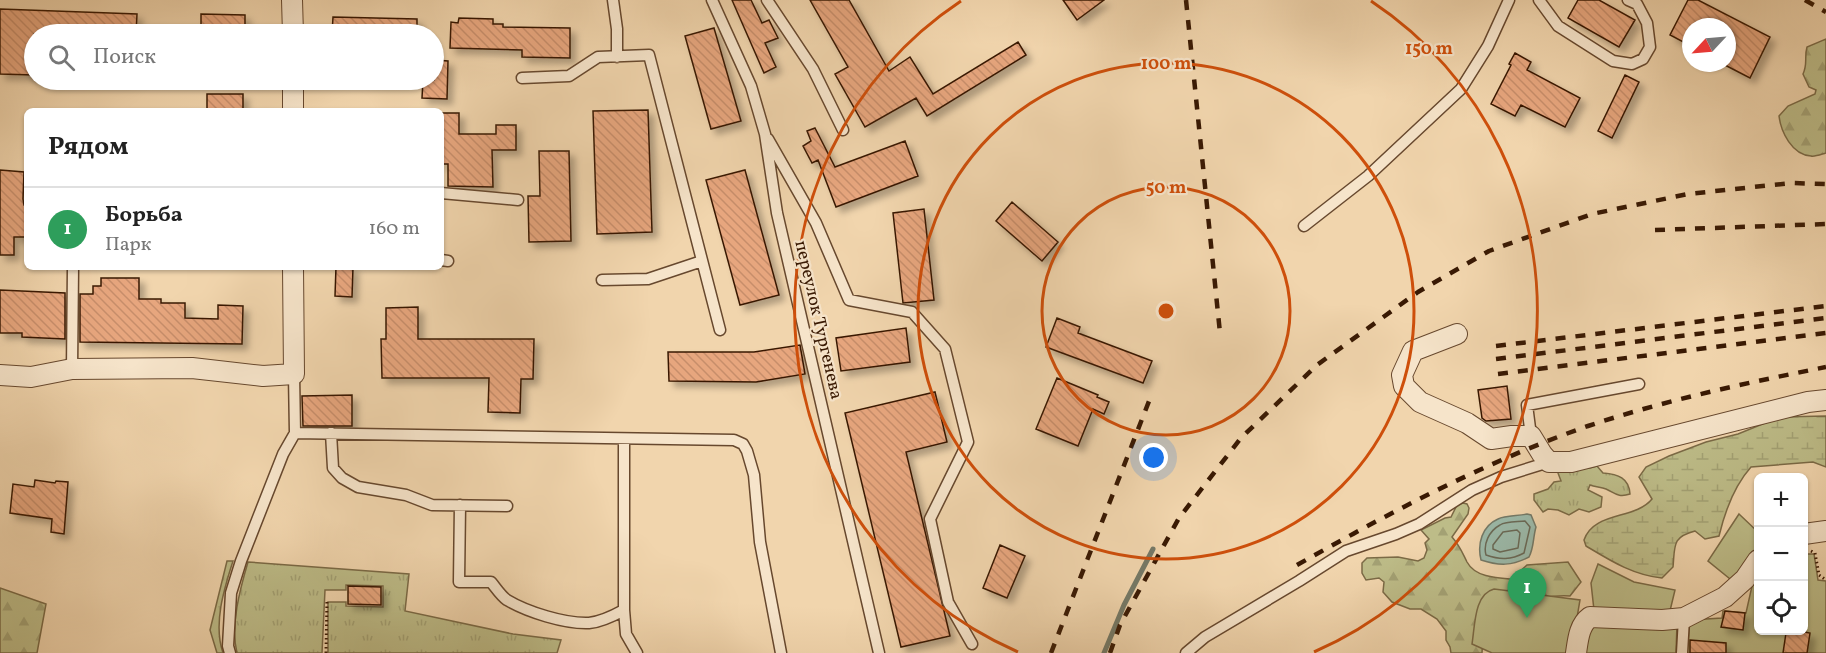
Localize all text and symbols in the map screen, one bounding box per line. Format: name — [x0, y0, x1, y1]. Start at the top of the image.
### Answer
north arrow — [1682, 18, 1736, 72]
search box — [24, 24, 444, 90]
text: 150 m — [1405, 37, 1453, 62]
icon: search — [45, 41, 78, 74]
text: Поиск — [93, 42, 156, 73]
text: 100 m — [1141, 52, 1191, 77]
text: Рядом — [48, 129, 128, 165]
text: 50 m — [1146, 176, 1186, 201]
text: Борьба — [105, 200, 183, 231]
text: 1 — [63, 215, 72, 243]
text: 160 m — [368, 215, 420, 243]
text: Парк — [105, 231, 151, 259]
street label: переулок Тургенева — [788, 238, 848, 402]
centre of rings — [1156, 301, 1176, 321]
your location — [1139, 443, 1168, 472]
map controls — [1754, 473, 1808, 635]
button: + — [1754, 473, 1808, 527]
button: − — [1754, 527, 1808, 581]
pin: 1 — [1508, 568, 1546, 618]
button: locate — [1754, 581, 1808, 635]

